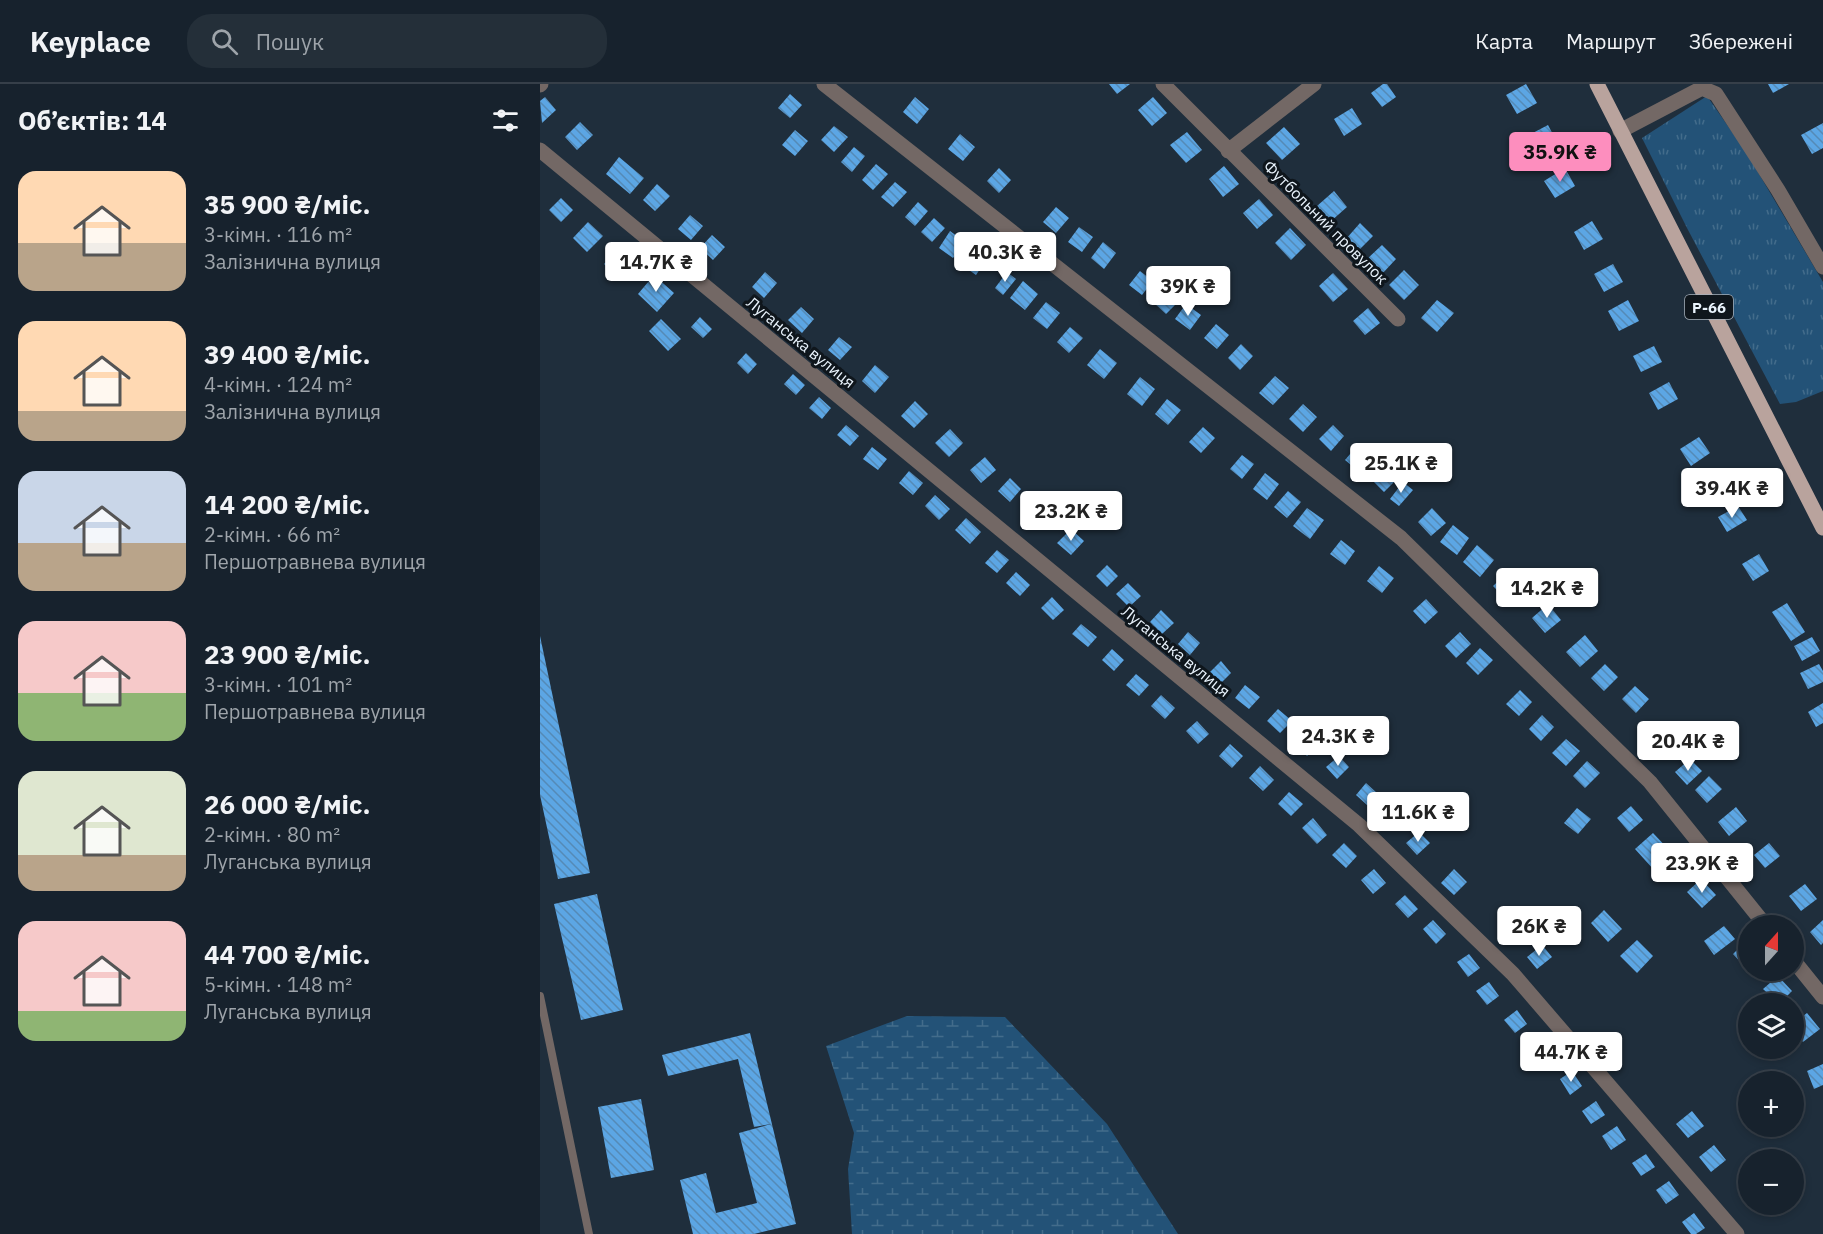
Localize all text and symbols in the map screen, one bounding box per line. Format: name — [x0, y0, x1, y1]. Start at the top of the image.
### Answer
search box — [187, 14, 607, 68]
text: Keyplace — [30, 23, 151, 60]
icon: search — [208, 25, 241, 58]
text: Пошук — [256, 27, 324, 56]
text: Карта — [1475, 27, 1533, 55]
text: Маршрут — [1566, 27, 1656, 55]
text: Збережені — [1689, 27, 1793, 55]
text: Об’єктів: 14 — [18, 103, 167, 137]
icon: filters — [489, 104, 522, 137]
pin: 35.9K ₴ — [1505, 132, 1615, 183]
text: 35.9K ₴ — [1523, 138, 1597, 165]
street label: Футбольний провулок — [1260, 156, 1392, 288]
text: 35 900 ₴/міс. — [204, 187, 371, 221]
icon: home — [66, 195, 138, 267]
text: 3-кімн. · 116 m² — [204, 221, 352, 248]
pin: 40.3K ₴ — [950, 232, 1060, 283]
text: 40.3K ₴ — [968, 238, 1042, 265]
pin: 14.7K ₴ — [601, 242, 711, 293]
text: Залізнична вулиця — [204, 248, 381, 275]
text: 14.7K ₴ — [619, 248, 693, 275]
pin: 39K ₴ — [1146, 266, 1230, 317]
text: 39K ₴ — [1160, 272, 1216, 299]
street label: Луганська вулиця — [743, 292, 859, 392]
road number: Р-66 — [1685, 295, 1733, 319]
text: 39 400 ₴/міс. — [204, 337, 371, 371]
icon: home — [66, 345, 138, 417]
text: 4-кімн. · 124 m² — [204, 371, 352, 398]
text: Залізнична вулиця — [204, 398, 381, 425]
pin: 25.1K ₴ — [1346, 443, 1456, 494]
text: 25.1K ₴ — [1364, 449, 1438, 476]
pin: 39.4K ₴ — [1677, 468, 1787, 519]
text: 39.4K ₴ — [1695, 474, 1769, 501]
text: 14 200 ₴/міс. — [204, 487, 371, 521]
pin: 23.2K ₴ — [1016, 491, 1126, 542]
icon: home — [66, 495, 138, 567]
text: 23.2K ₴ — [1034, 497, 1108, 524]
text: 2-кімн. · 66 m² — [204, 521, 340, 548]
text: Першотравнева вулиця — [204, 548, 426, 575]
pin: 14.2K ₴ — [1492, 568, 1602, 619]
text: 14.2K ₴ — [1510, 574, 1584, 601]
street label: Луганська вулиця — [1118, 601, 1234, 701]
text: 23 900 ₴/міс. — [204, 637, 371, 671]
icon: home — [66, 645, 138, 717]
text: 3-кімн. · 101 m² — [204, 671, 352, 698]
text: Першотравнева вулиця — [204, 698, 426, 725]
pin: 24.3K ₴ — [1283, 716, 1393, 767]
pin: 20.4K ₴ — [1633, 721, 1743, 772]
text: 24.3K ₴ — [1301, 722, 1375, 749]
text: 20.4K ₴ — [1651, 727, 1725, 754]
text: 26 000 ₴/міс. — [204, 787, 371, 821]
pin: 11.6K ₴ — [1363, 792, 1473, 843]
icon: home — [66, 795, 138, 867]
text: 11.6K ₴ — [1381, 798, 1455, 825]
text: 2-кімн. · 80 m² — [204, 821, 340, 848]
pin: 23.9K ₴ — [1647, 843, 1757, 894]
text: Луганська вулиця — [204, 848, 372, 875]
text: 23.9K ₴ — [1665, 849, 1739, 876]
pin: 26K ₴ — [1497, 906, 1581, 957]
text: 26K ₴ — [1511, 912, 1567, 939]
north arrow — [1738, 915, 1804, 981]
map controls — [1738, 915, 1804, 1215]
text: 44 700 ₴/міс. — [204, 937, 371, 971]
icon: home — [66, 945, 138, 1017]
text: 5-кімн. · 148 m² — [204, 971, 352, 998]
button: layers — [1738, 993, 1804, 1059]
text: Луганська вулиця — [204, 998, 372, 1025]
pin: 44.7K ₴ — [1516, 1032, 1626, 1083]
text: 44.7K ₴ — [1534, 1038, 1608, 1065]
button: + — [1738, 1071, 1804, 1137]
button: − — [1738, 1149, 1804, 1215]

